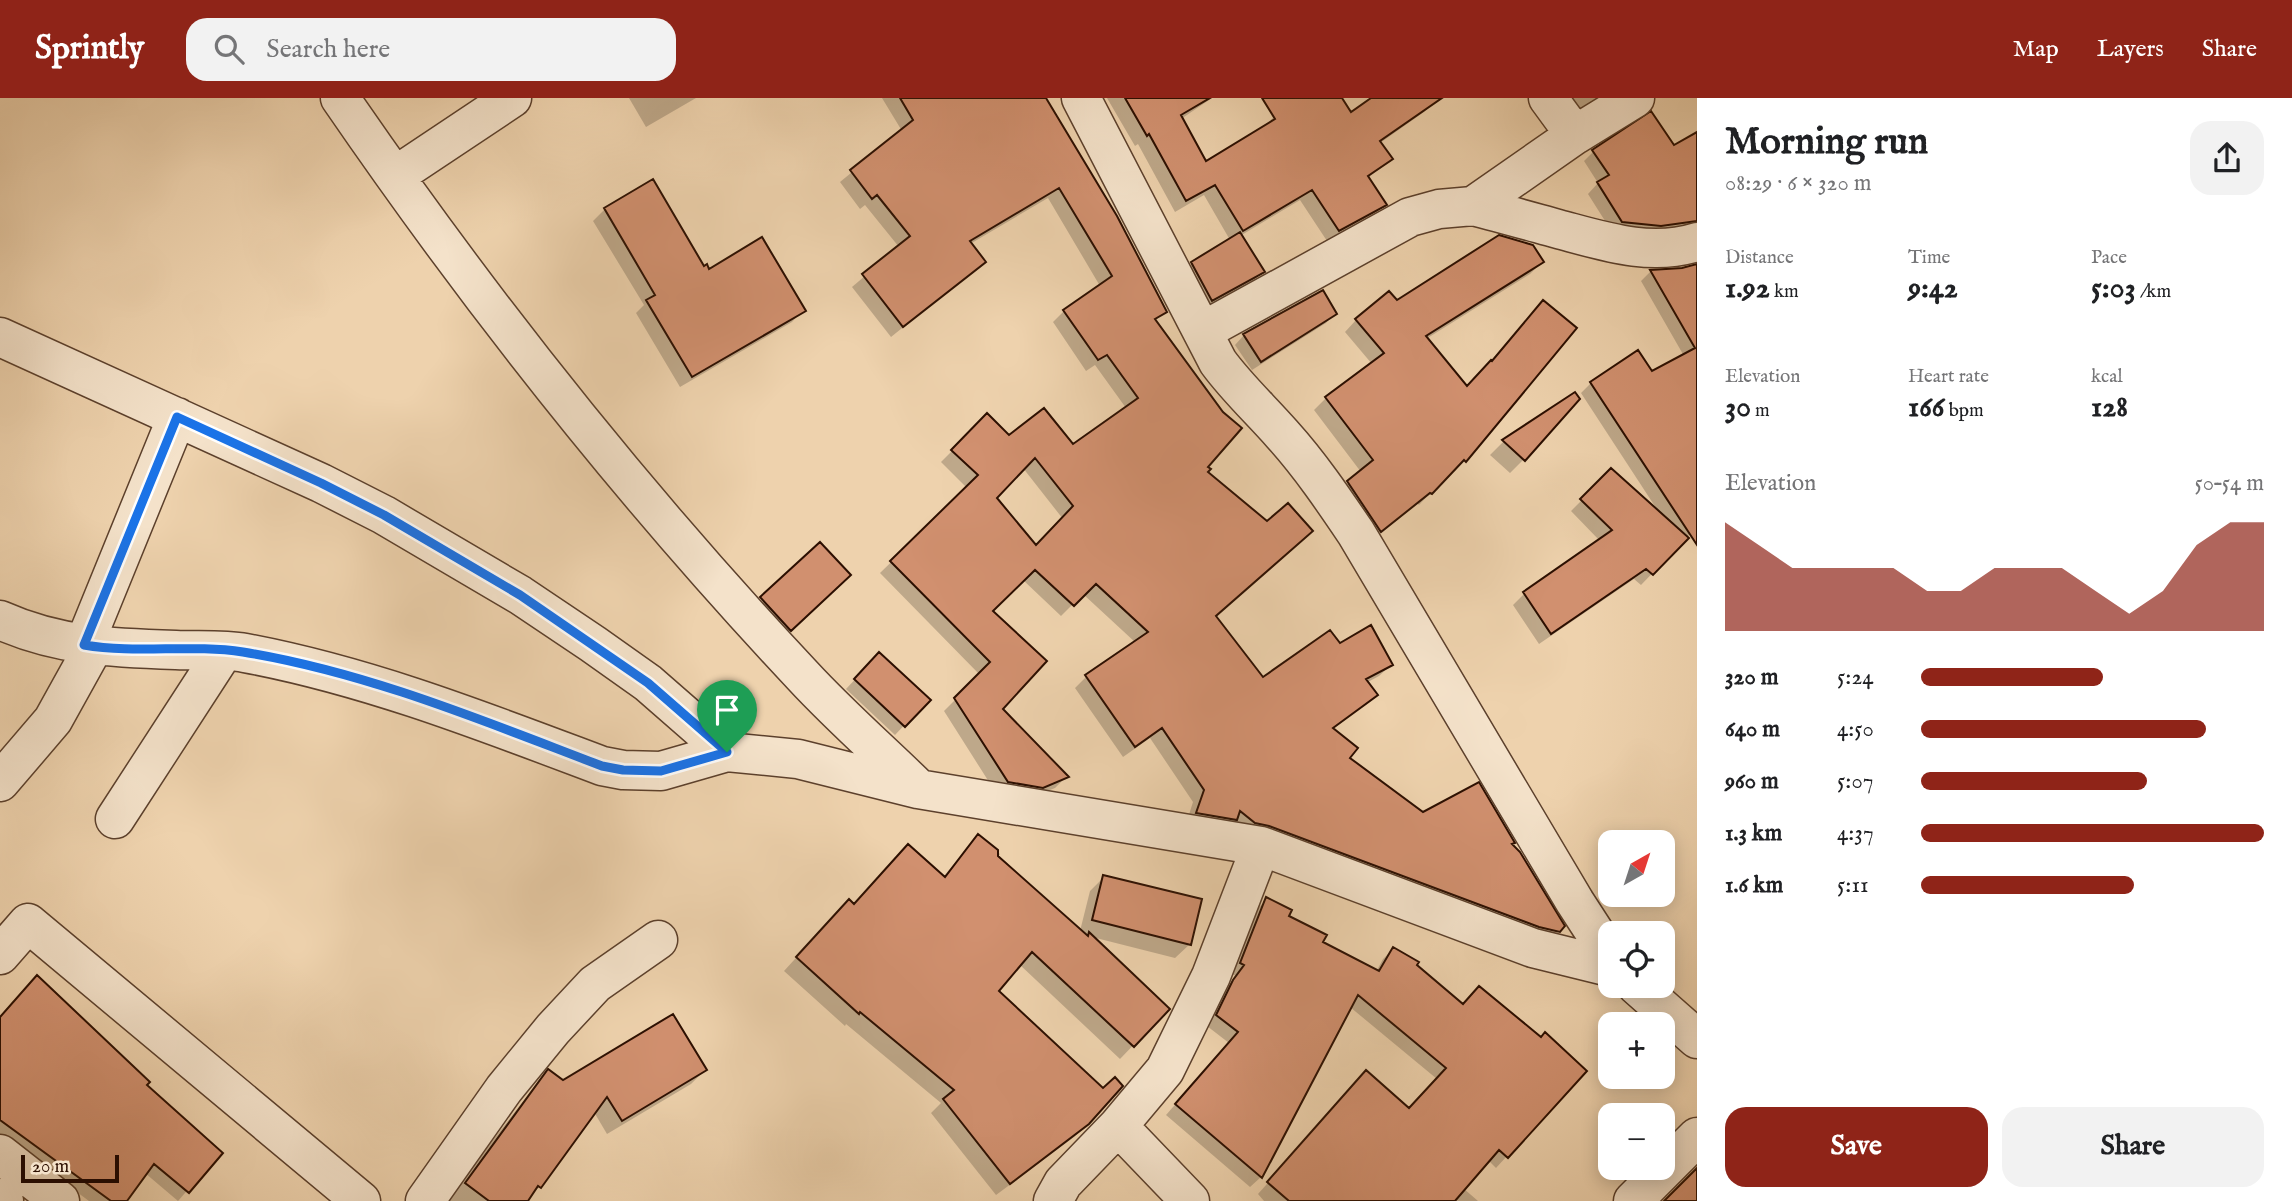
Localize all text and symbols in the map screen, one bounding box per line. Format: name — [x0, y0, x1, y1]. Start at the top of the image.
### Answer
search box — [186, 18, 676, 81]
text: Sprintly — [35, 28, 144, 70]
icon: search — [210, 30, 248, 68]
text: Search here — [266, 33, 390, 66]
text: Map — [2013, 34, 2059, 65]
text: Layers — [2097, 34, 2164, 65]
text: Share — [2202, 34, 2257, 65]
text: Morning run — [1725, 119, 1928, 167]
button: share — [2190, 121, 2264, 195]
text: 08:29 · 6 × 320 m — [1725, 169, 1872, 198]
text: Distance — [1725, 246, 1794, 270]
text: Time — [1908, 246, 1950, 270]
text: Pace — [2091, 246, 2127, 270]
text: 1.92 — [1725, 270, 1770, 308]
text: 9:42 — [1908, 270, 1958, 308]
text: 5:03 — [2091, 270, 2136, 308]
text: km — [1770, 280, 1799, 304]
text: /km — [2136, 280, 2171, 304]
text: Elevation — [1725, 365, 1800, 389]
text: Heart rate — [1908, 365, 1989, 389]
text: kcal — [2091, 365, 2123, 389]
text: 30 — [1725, 389, 1751, 427]
text: 166 — [1908, 389, 1945, 427]
text: 128 — [2091, 389, 2128, 427]
text: m — [1751, 399, 1770, 423]
text: bpm — [1945, 399, 1984, 423]
text: Elevation — [1725, 469, 1816, 498]
text: 50–54 m — [2194, 469, 2264, 498]
text: 320 m — [1725, 663, 1778, 692]
text: 5:24 — [1837, 663, 1873, 692]
pin — [697, 680, 757, 752]
icon: arrive — [708, 691, 746, 729]
text: 640 m — [1725, 715, 1780, 744]
text: 4:50 — [1837, 715, 1874, 744]
text: 960 m — [1725, 767, 1779, 796]
text: 5:07 — [1837, 767, 1873, 796]
text: 1.3 km — [1725, 819, 1782, 848]
text: 4:37 — [1837, 819, 1874, 848]
north arrow — [1598, 830, 1675, 906]
map controls — [1598, 830, 1675, 1180]
text: 1.6 km — [1725, 871, 1783, 900]
text: 5:11 — [1837, 871, 1869, 900]
button: locate — [1598, 921, 1675, 998]
button: + — [1598, 1012, 1675, 1089]
button: − — [1598, 1103, 1675, 1180]
button: Save — [1725, 1107, 1988, 1187]
button: Share — [2002, 1107, 2264, 1187]
scale bar — [21, 1152, 119, 1184]
text: 20 m — [32, 1155, 69, 1179]

